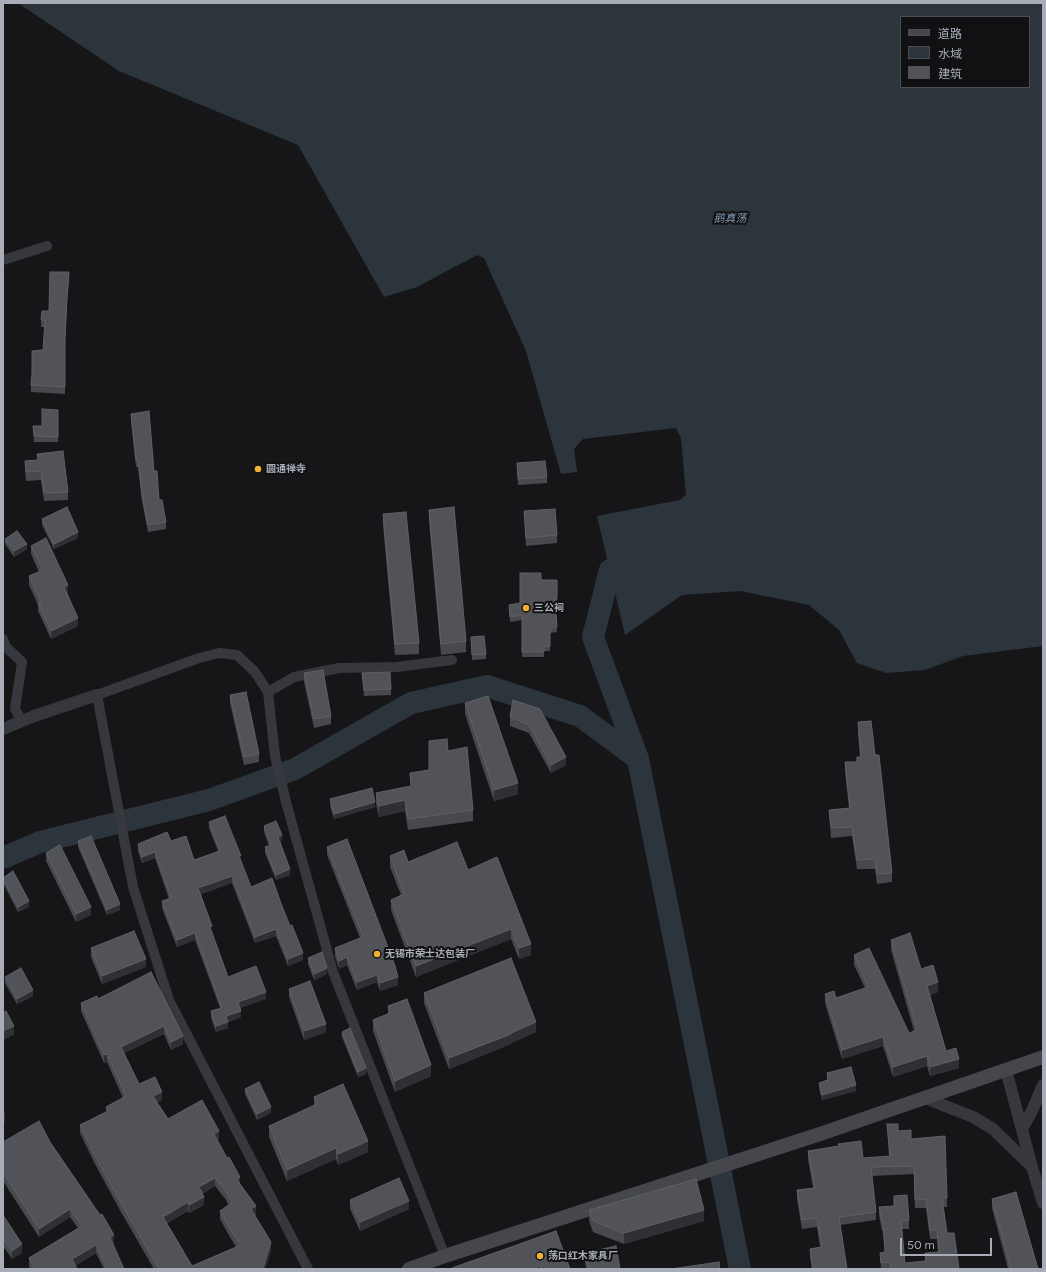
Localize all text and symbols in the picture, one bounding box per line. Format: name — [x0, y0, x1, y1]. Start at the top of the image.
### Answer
legend — [900, 16, 1030, 88]
text: 道路 — [938, 27, 962, 41]
text: 水域 — [938, 47, 962, 61]
text: 建筑 — [938, 67, 962, 81]
water label: 鹅真荡 — [714, 212, 746, 226]
place label: 圆通禅寺 — [266, 463, 306, 475]
marker: 圆通禅寺 — [253, 464, 263, 474]
place label: 三公祠 — [534, 602, 564, 614]
marker: 三公祠 — [521, 603, 531, 613]
place label: 无锡市荣士达包装厂 — [385, 948, 475, 960]
marker: 无锡市荣士达包装厂 — [372, 949, 382, 959]
scale bar — [902, 1230, 994, 1256]
text: 50 m — [907, 1238, 935, 1252]
place label: 荡口红木家具厂 — [548, 1250, 618, 1262]
marker: 荡口红木家具厂 — [535, 1251, 545, 1261]

